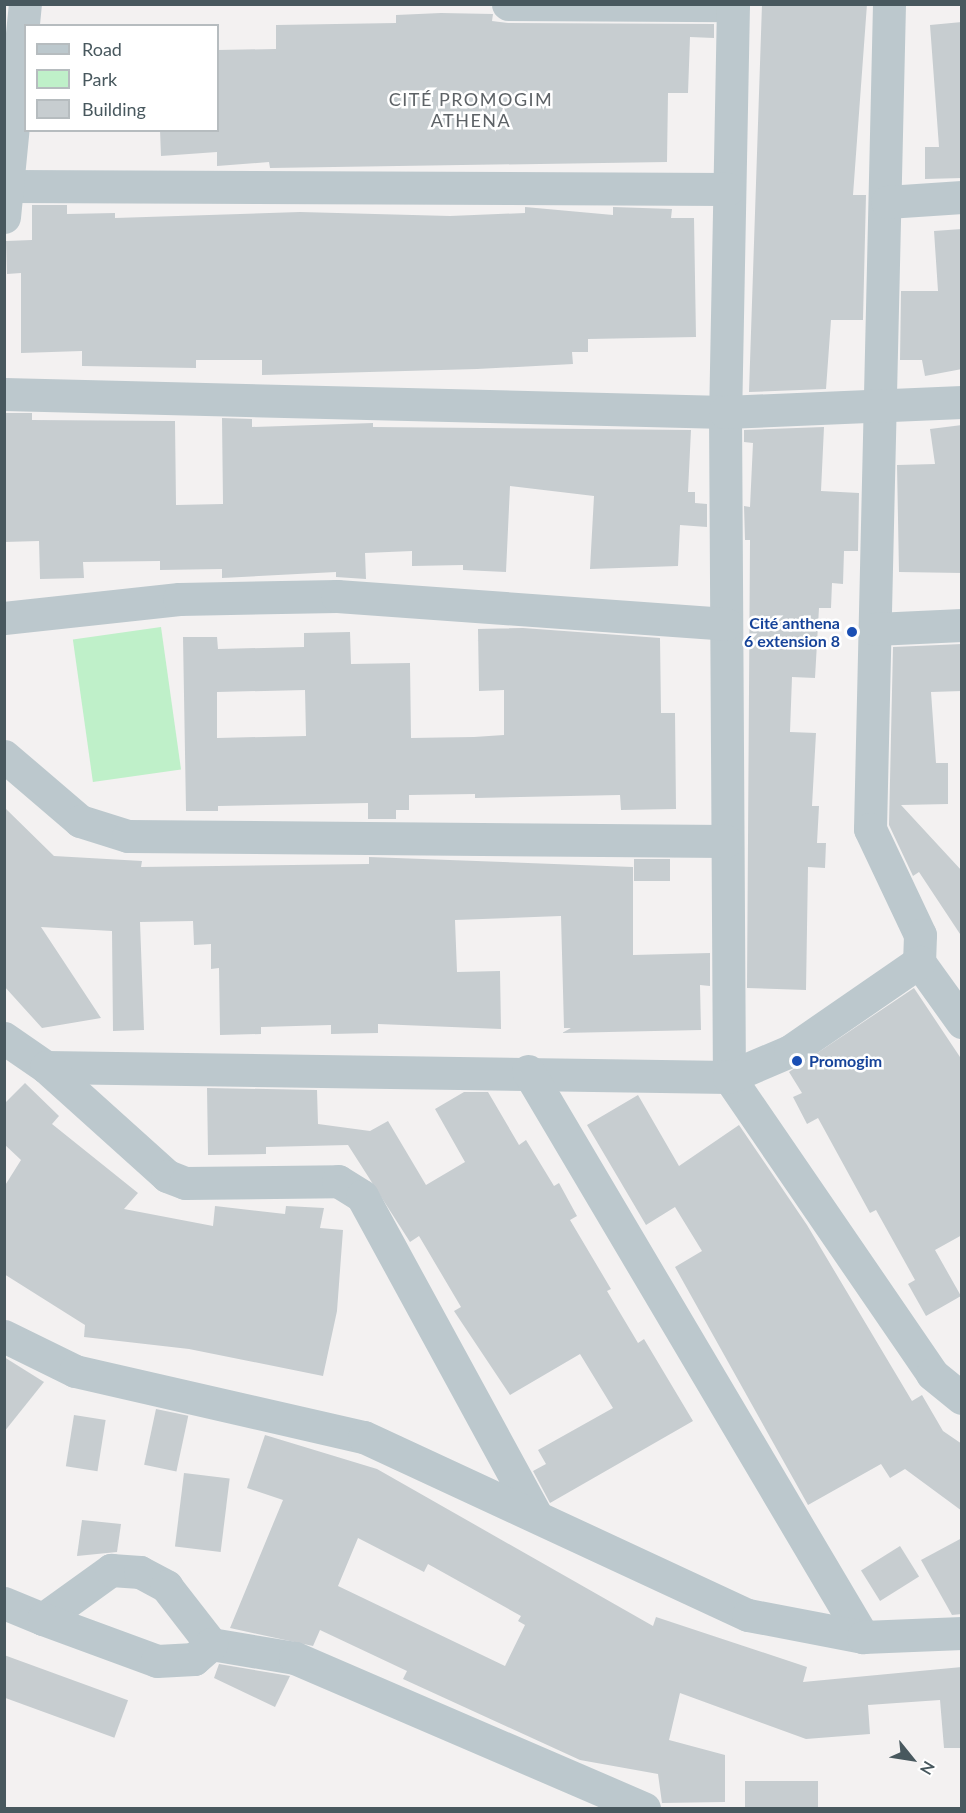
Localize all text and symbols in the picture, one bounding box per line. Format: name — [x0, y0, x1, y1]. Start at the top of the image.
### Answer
legend — [24, 24, 219, 132]
text: Road — [82, 38, 122, 60]
text: Park — [82, 68, 117, 90]
district label: CITÉ PROMOGIM ATHENA — [389, 89, 553, 132]
text: Building — [82, 98, 146, 120]
place label: Cité anthena 6 extension 8 — [744, 613, 840, 651]
marker: Cité anthena 6 extension 8 — [845, 625, 859, 639]
place label: Promogim — [809, 1051, 882, 1071]
marker: Promogim — [790, 1054, 804, 1068]
north arrow — [882, 1729, 942, 1789]
text: N — [917, 1758, 939, 1778]

